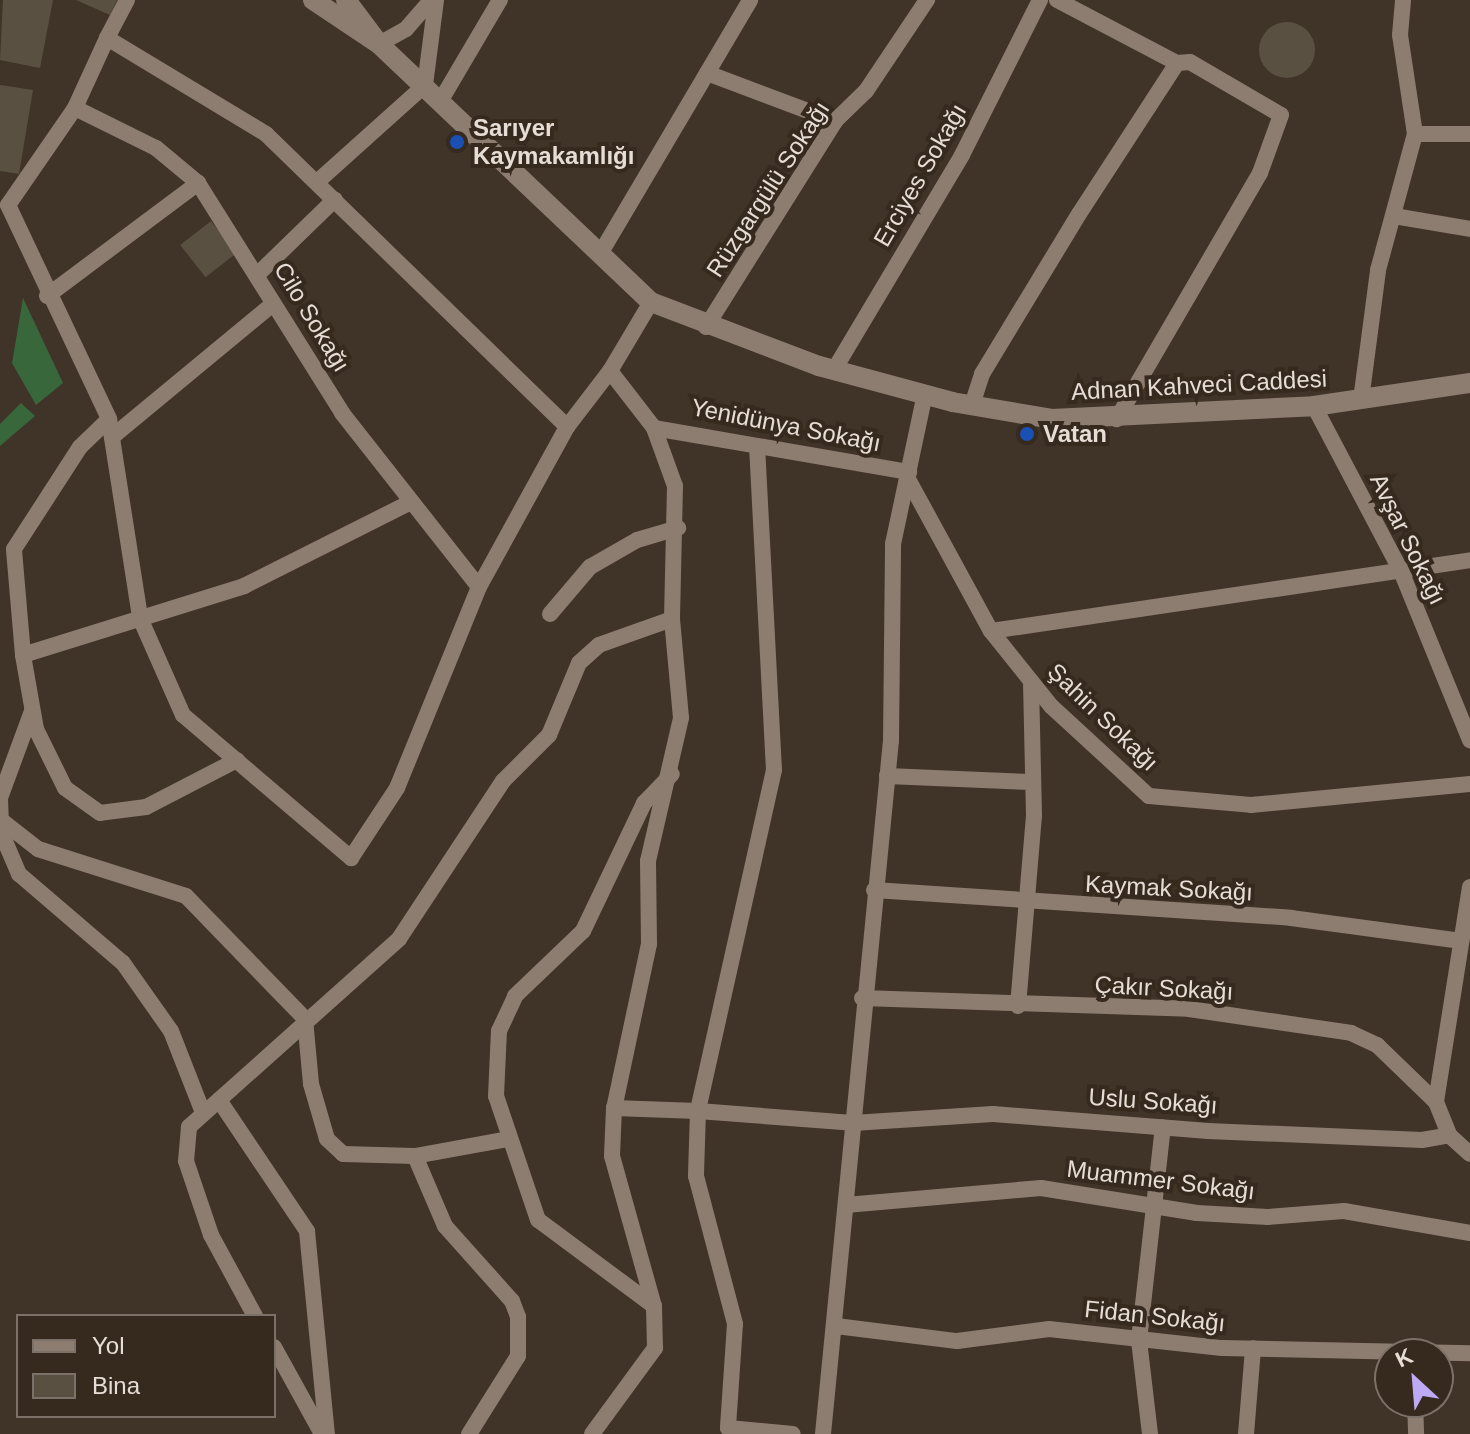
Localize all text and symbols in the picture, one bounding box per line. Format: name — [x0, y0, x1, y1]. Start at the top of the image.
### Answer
street label: Rüzgargülü Sokağı — [700, 96, 836, 282]
street label: Erciyes Sokağı — [868, 98, 972, 252]
place label: Sarıyer Kaymakamlığı — [473, 114, 634, 170]
marker: Sarıyer Kaymakamlığı — [448, 133, 466, 151]
street label: Cilo Sokağı — [268, 257, 356, 377]
street label: Adnan Kahveci Caddesi — [1070, 364, 1328, 406]
street label: Yenidünya Sokağı — [689, 392, 883, 458]
place label: Vatan — [1043, 420, 1107, 448]
marker: Vatan — [1018, 425, 1036, 443]
street label: Avşar Sokağı — [1364, 469, 1452, 609]
street label: Şahin Sokağı — [1042, 657, 1164, 777]
street label: Kaymak Sokağı — [1084, 869, 1254, 907]
street label: Çakır Sokağı — [1094, 970, 1234, 1006]
street label: Uslu Sokağı — [1087, 1082, 1219, 1120]
street label: Muammer Sokağı — [1065, 1154, 1257, 1206]
street label: Fidan Sokağı — [1083, 1294, 1227, 1338]
legend — [16, 1314, 276, 1418]
text: Yol — [92, 1332, 124, 1359]
north arrow — [1374, 1338, 1454, 1418]
text: K — [1392, 1343, 1417, 1372]
text: Bina — [92, 1372, 140, 1399]

